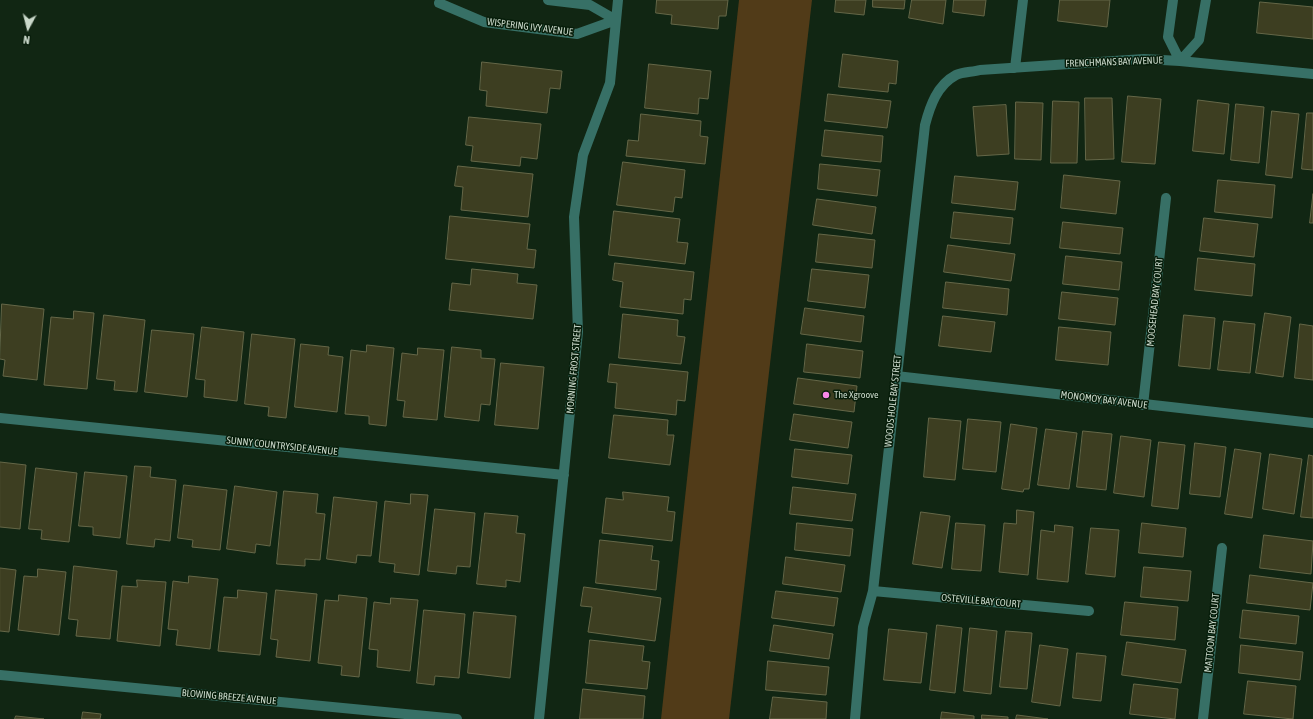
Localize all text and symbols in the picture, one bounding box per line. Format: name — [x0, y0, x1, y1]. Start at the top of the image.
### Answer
north arrow — [8, 8, 48, 48]
street label: WISPERING IVY AVENUE — [486, 16, 574, 38]
text: N — [23, 34, 30, 46]
street label: FRENCHMANS BAY AVENUE — [1065, 54, 1163, 70]
street label: MOOSEHEAD BAY COURT — [1144, 257, 1166, 347]
street label: MORNING FROST STREET — [564, 324, 584, 414]
street label: WOODS HOLE BAY STREET — [882, 354, 904, 448]
place label: The Xgroove — [834, 389, 879, 401]
street label: MONOMOY BAY AVENUE — [1060, 389, 1148, 411]
marker: The Xgroove — [821, 390, 831, 400]
street label: SUNNY COUNTRYSIDE AVENUE — [226, 434, 338, 458]
street label: OSTEVILLE BAY COURT — [941, 592, 1021, 610]
street label: MATTOON BAY COURT — [1202, 593, 1222, 673]
street label: BLOWING BREEZE AVENUE — [181, 687, 277, 707]

